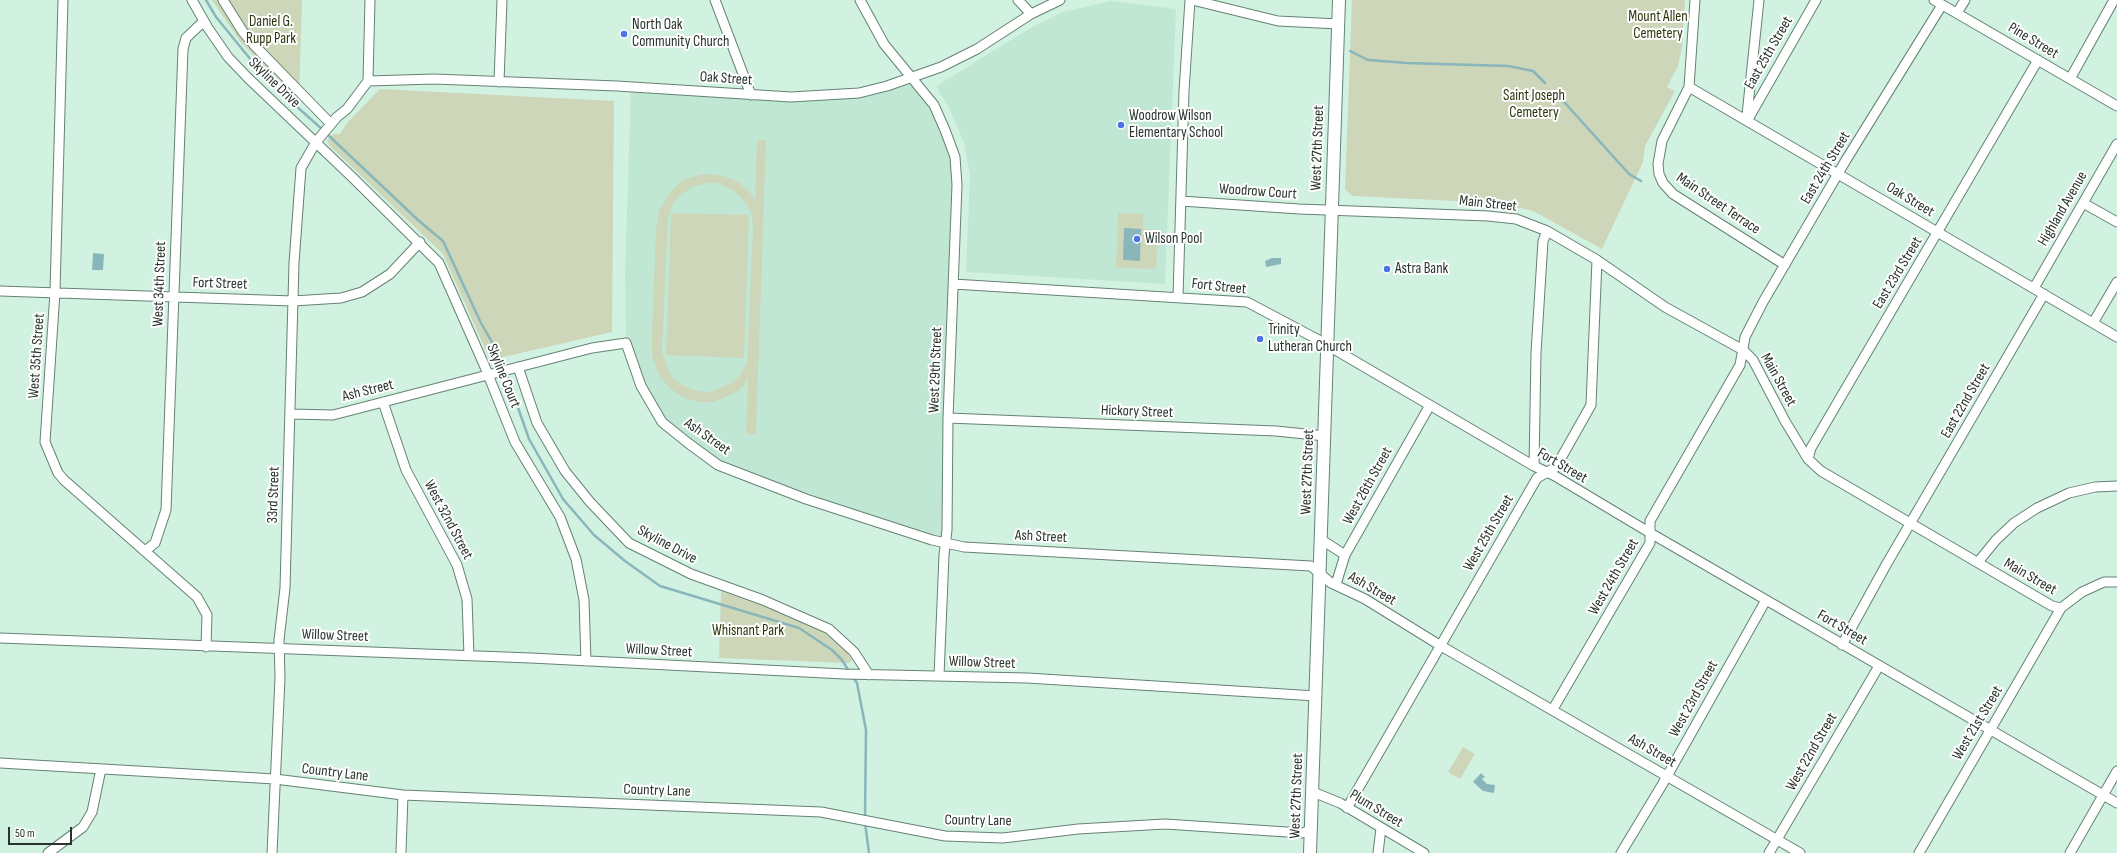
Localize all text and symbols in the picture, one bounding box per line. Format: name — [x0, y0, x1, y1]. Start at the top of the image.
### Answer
park label: Mount Allen Cemetery — [1628, 8, 1688, 43]
park label: Daniel G. Rupp Park — [246, 13, 296, 48]
street label: East 25th Street — [1741, 13, 1797, 93]
place label: North Oak Community Church — [632, 16, 729, 51]
street label: Pine Street — [2005, 19, 2061, 63]
marker: North Oak Community Church — [619, 29, 629, 39]
street label: Skyline Drive — [244, 54, 304, 112]
street label: Oak Street — [699, 68, 753, 90]
park label: Saint Joseph Cemetery — [1503, 87, 1565, 122]
street label: West 27th Street — [1308, 105, 1328, 191]
place label: Woodrow Wilson Elementary School — [1129, 107, 1223, 142]
marker: Woodrow Wilson Elementary School — [1116, 120, 1126, 130]
street label: East 24th Street — [1797, 128, 1855, 208]
street label: Main Street Terrace — [1673, 169, 1763, 239]
street label: Highland Avenue — [2034, 169, 2092, 249]
street label: Oak Street — [1883, 179, 1937, 221]
street label: Woodrow Court — [1218, 180, 1298, 204]
street label: Main Street — [1458, 192, 1518, 216]
place label: Wilson Pool — [1145, 230, 1202, 248]
marker: Wilson Pool — [1132, 234, 1142, 244]
street label: East 23rd Street — [1869, 234, 1927, 312]
street label: West 34th Street — [150, 241, 170, 327]
place label: Astra Bank — [1395, 260, 1448, 278]
marker: Astra Bank — [1382, 264, 1392, 274]
street label: Fort Street — [192, 274, 248, 294]
street label: Fort Street — [1191, 275, 1247, 299]
street label: West 35th Street — [25, 313, 49, 399]
place label: Trinity Lutheran Church — [1268, 321, 1352, 356]
street label: West 29th Street — [926, 327, 946, 413]
marker: Trinity Lutheran Church — [1255, 334, 1265, 344]
street label: Skyline Court — [482, 341, 524, 411]
street label: Main Street — [1756, 350, 1800, 410]
street label: East 22nd Street — [1937, 360, 1995, 442]
street label: Ash Street — [340, 376, 396, 406]
street label: Hickory Street — [1101, 402, 1173, 422]
street label: Ash Street — [680, 415, 734, 459]
street label: West 27th Street — [1298, 429, 1318, 515]
street label: West 26th Street — [1339, 444, 1397, 528]
street label: Fort Street — [1534, 445, 1590, 487]
street label: 33rd Street — [264, 466, 284, 524]
street label: West 32nd Street — [420, 477, 476, 563]
street label: West 25th Street — [1460, 492, 1518, 574]
street label: Skyline Drive — [634, 522, 700, 568]
street label: Ash Street — [1014, 527, 1068, 547]
street label: West 24th Street — [1585, 536, 1643, 618]
street label: Main Street — [2000, 555, 2060, 599]
street label: Ash Street — [1345, 568, 1399, 610]
street label: Fort Street — [1814, 607, 1870, 649]
park label: Whisnant Park — [712, 622, 784, 640]
street label: Willow Street — [301, 626, 369, 646]
street label: Willow Street — [625, 640, 693, 662]
street label: Willow Street — [948, 653, 1016, 673]
street label: West 23rd Street — [1666, 658, 1722, 740]
street label: West 21st Street — [1949, 683, 2007, 763]
street label: West 22nd Street — [1782, 710, 1842, 794]
street label: Ash Street — [1625, 730, 1679, 772]
street label: West 27th Street — [1287, 753, 1307, 839]
street label: Country Lane — [301, 760, 369, 786]
street label: Country Lane — [623, 781, 691, 801]
street label: Plum Street — [1346, 786, 1406, 832]
street label: Country Lane — [944, 811, 1012, 831]
scale bar — [10, 819, 74, 845]
text: 50 m — [15, 826, 35, 841]

